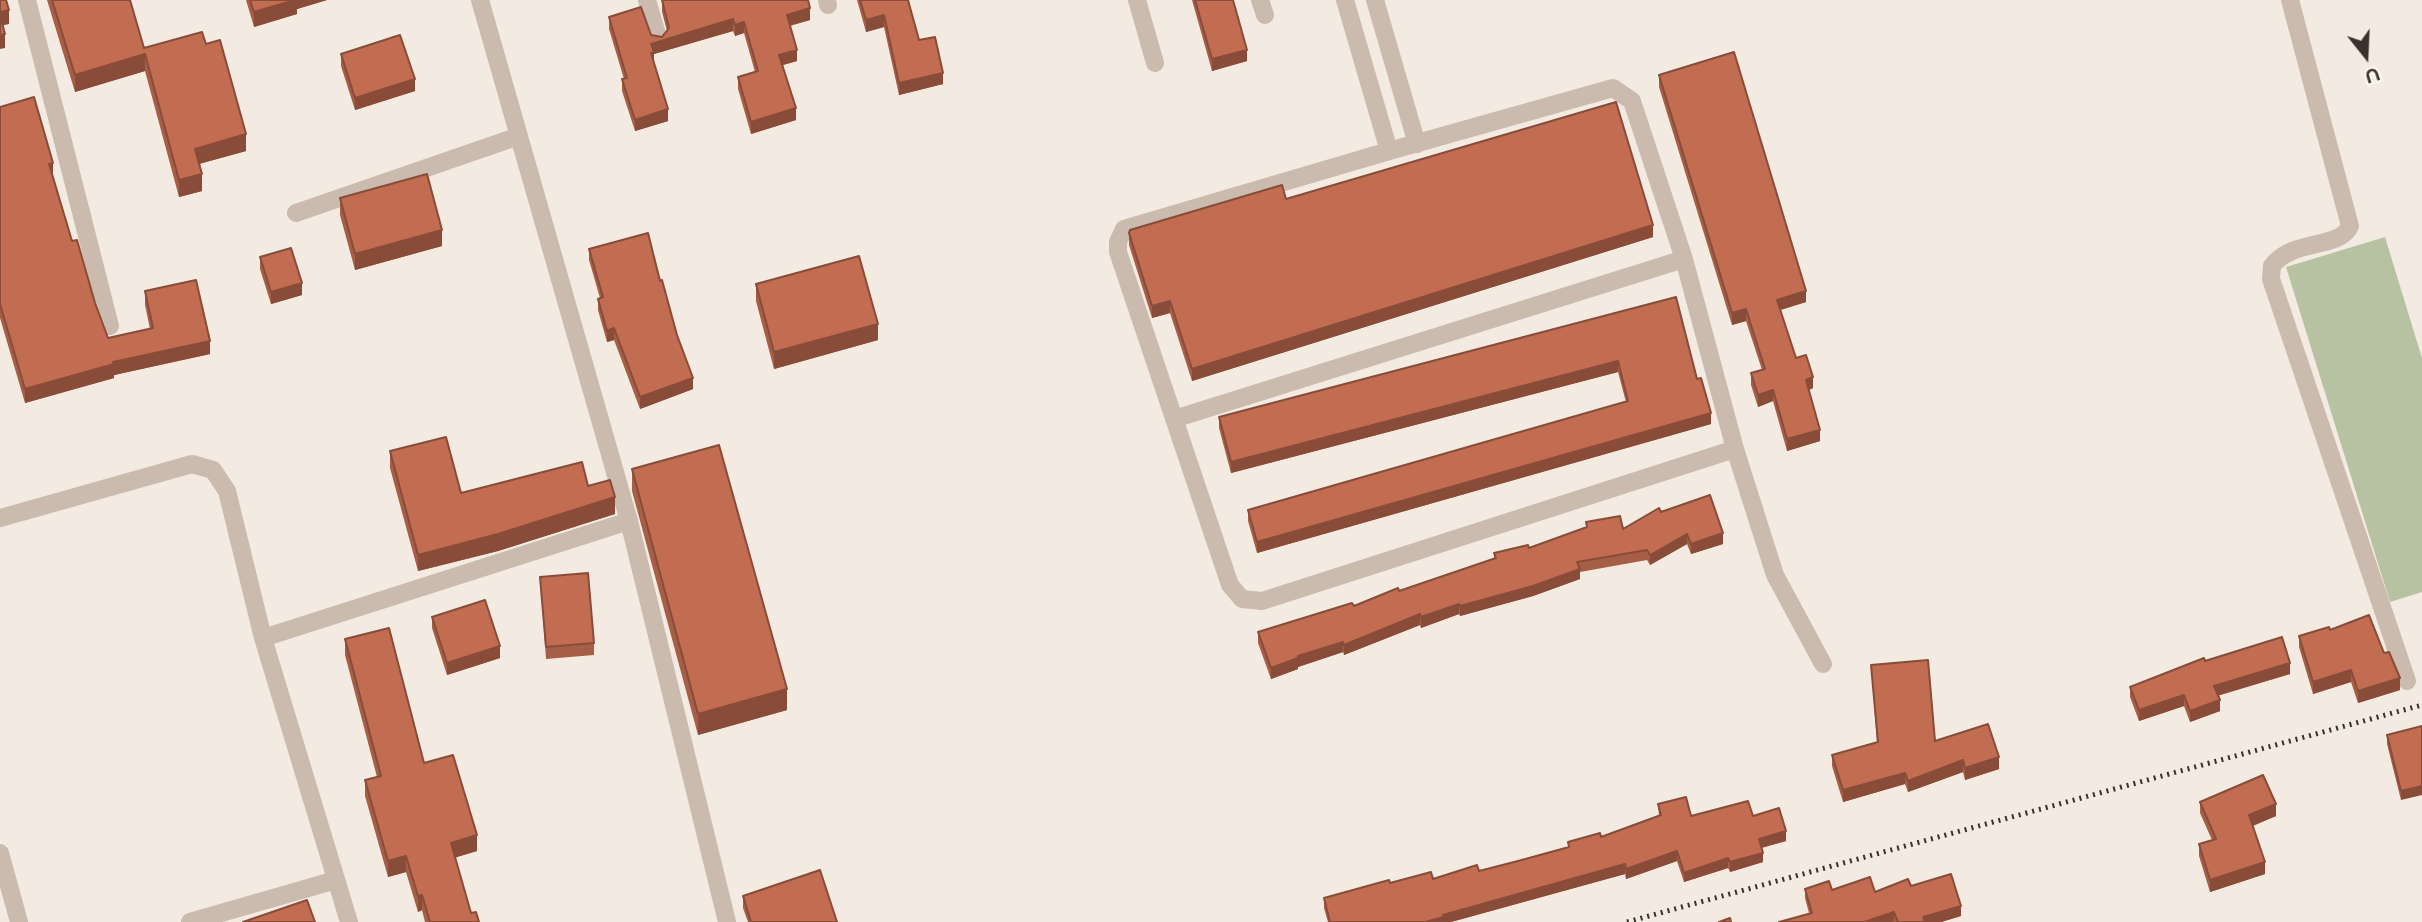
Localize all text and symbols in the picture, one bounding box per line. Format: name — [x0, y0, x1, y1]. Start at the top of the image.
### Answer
north arrow — [2331, 21, 2401, 91]
text: U — [2362, 63, 2383, 89]

